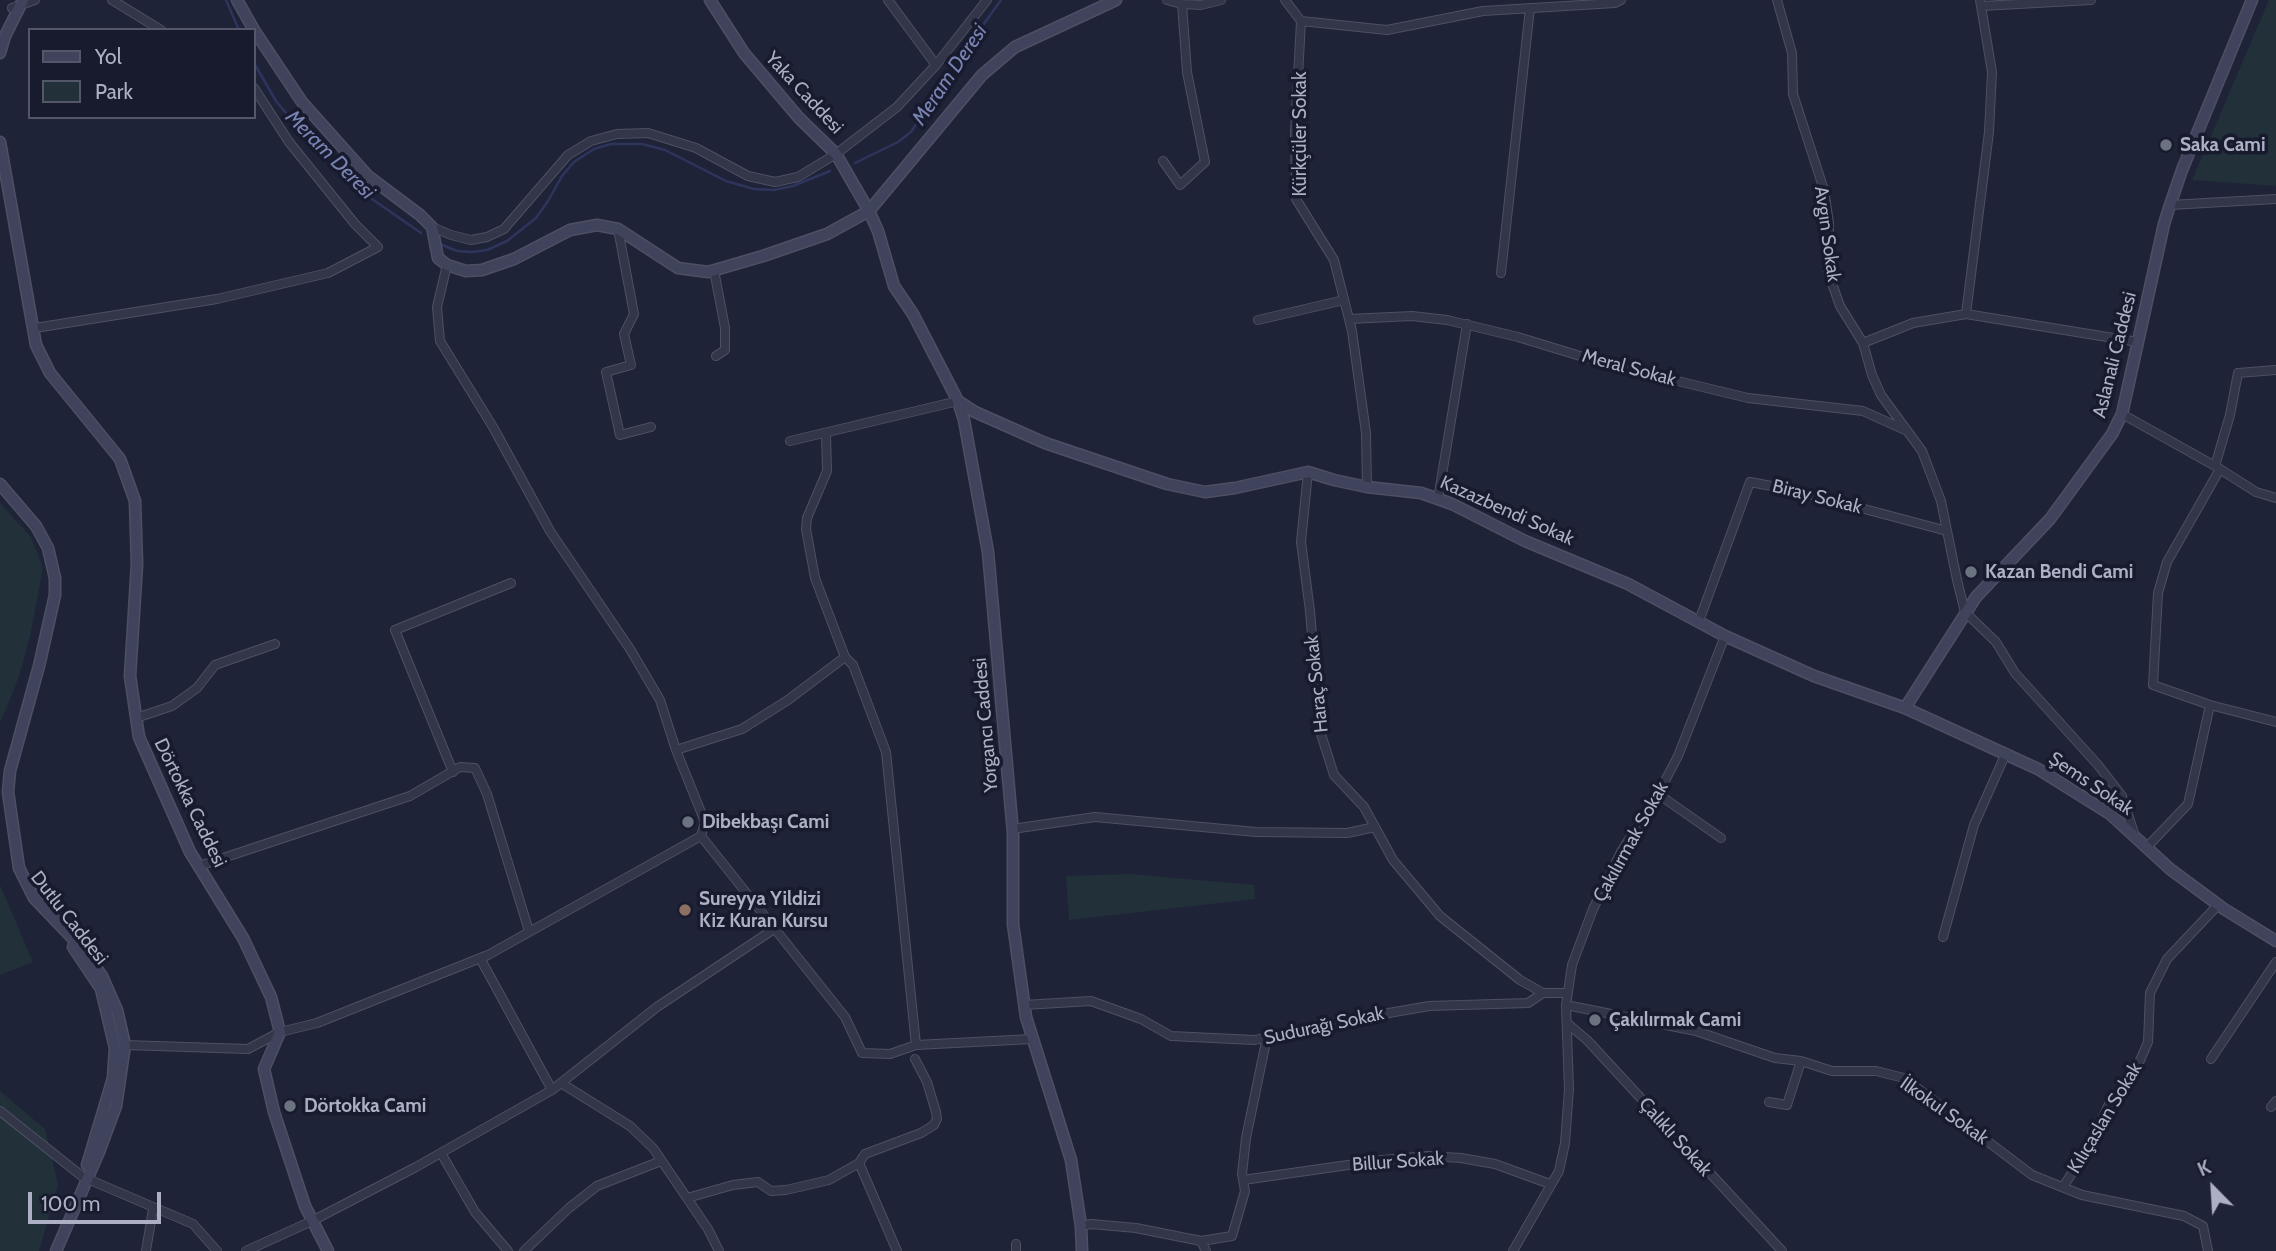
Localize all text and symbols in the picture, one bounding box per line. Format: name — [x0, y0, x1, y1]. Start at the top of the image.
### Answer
water label: Meram Deresi — [907, 20, 993, 130]
legend — [28, 28, 256, 119]
text: Yol — [95, 44, 122, 69]
street label: Yaka Caddesi — [760, 47, 848, 139]
street label: Kürkçüler Sokak — [1289, 72, 1311, 196]
text: Park — [95, 79, 133, 104]
water label: Meram Deresi — [280, 105, 380, 205]
place label: Saka Cami — [2180, 134, 2265, 156]
marker: Saka Cami — [2158, 137, 2174, 153]
street label: Avgın Sokak — [1809, 185, 1845, 283]
street label: Aslanali Caddesi — [2088, 290, 2142, 420]
street label: Meral Sokak — [1580, 345, 1678, 391]
street label: Kazazbendi Sokak — [1436, 471, 1578, 551]
street label: Biray Sokak — [1770, 475, 1864, 519]
place label: Kazan Bendi Cami — [1985, 561, 2133, 583]
marker: Kazan Bendi Cami — [1963, 564, 1979, 580]
street label: Haraç Sokak — [1301, 634, 1333, 734]
street label: Yorgancı Caddesi — [969, 657, 1003, 793]
street label: Dörtokka Caddesi — [149, 735, 231, 871]
street label: Şems Sokak — [2044, 747, 2138, 821]
street label: Çakılırmak Sokak — [1589, 778, 1673, 906]
place label: Dibekbaşı Cami — [702, 811, 829, 833]
marker: Dibekbaşı Cami — [680, 814, 696, 830]
street label: Dutlu Caddesi — [25, 867, 113, 969]
place label: Sureyya Yildizi Kiz Kuran Kursu — [699, 888, 828, 932]
marker: Sureyya Yildizi Kiz Kuran Kursu — [677, 902, 693, 918]
street label: Sudurağı Sokak — [1262, 1002, 1386, 1050]
place label: Çakılırmak Cami — [1609, 1009, 1741, 1031]
marker: Çakılırmak Cami — [1587, 1012, 1603, 1028]
street label: Kılıçaslan Sokak — [2063, 1058, 2147, 1178]
street label: İlkokul Sokak — [1895, 1072, 1993, 1150]
street label: Çalıklı Sokak — [1634, 1093, 1716, 1181]
place label: Dörtokka Cami — [304, 1095, 426, 1117]
marker: Dörtokka Cami — [282, 1098, 298, 1114]
street label: Billur Sokak — [1351, 1147, 1445, 1177]
north arrow — [2178, 1153, 2248, 1223]
text: K — [2194, 1155, 2214, 1181]
scale bar — [32, 1178, 164, 1222]
text: 100 m — [41, 1191, 100, 1216]

